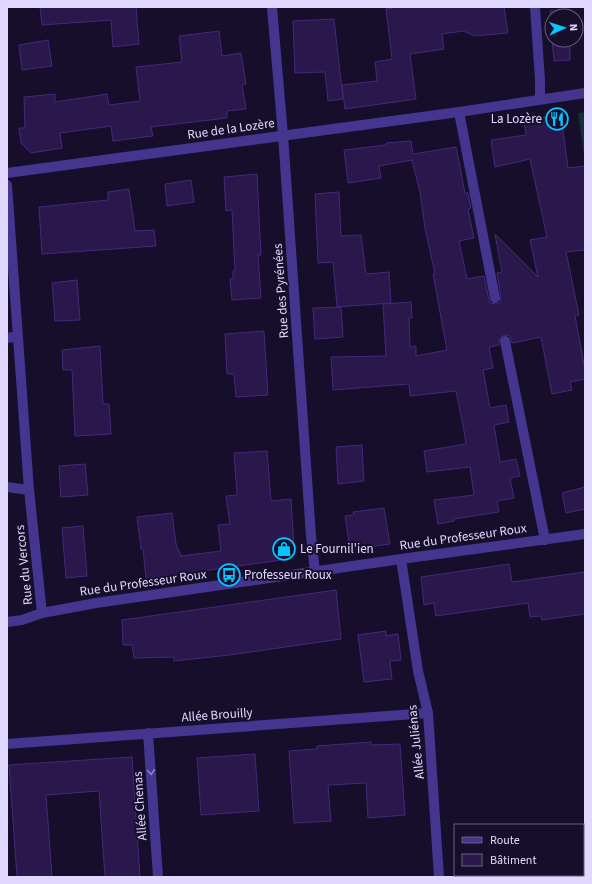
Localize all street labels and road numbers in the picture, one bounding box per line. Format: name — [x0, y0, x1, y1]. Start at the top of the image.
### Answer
street label: Rue de la Lozère — [186, 114, 276, 144]
street label: Rue des Pyrénées — [269, 242, 293, 339]
street label: Rue du Professeur Roux — [398, 519, 528, 555]
street label: Rue du Vercors — [11, 524, 37, 606]
street label: Rue du Professeur Roux — [78, 565, 208, 601]
street label: Allée Juliénas — [403, 703, 429, 780]
street label: Allée Brouilly — [181, 704, 253, 726]
street label: Allée Chenas — [129, 770, 151, 841]

